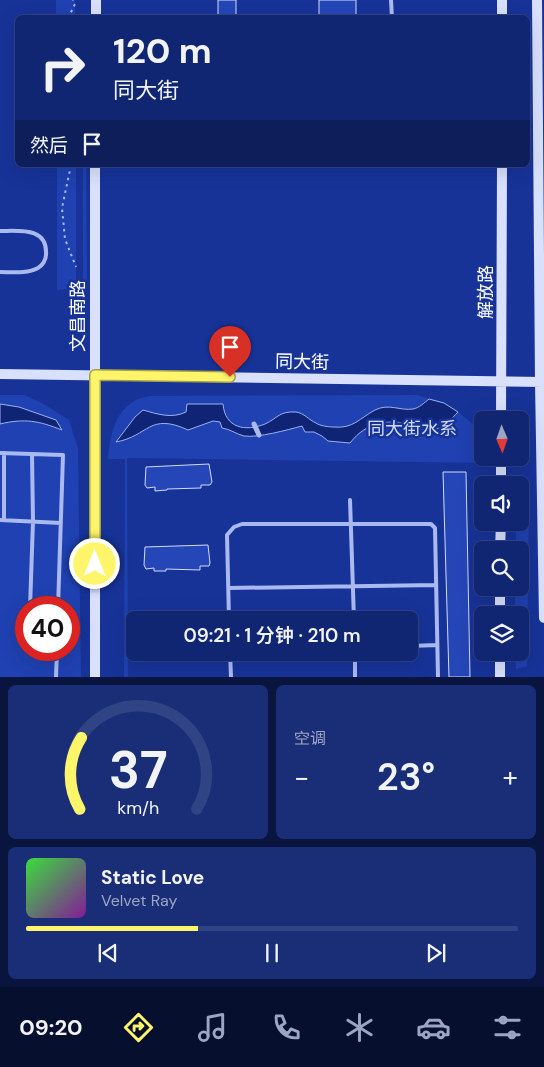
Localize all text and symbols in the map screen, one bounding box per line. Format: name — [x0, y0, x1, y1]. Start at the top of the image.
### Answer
text: 120 m — [113, 28, 212, 74]
icon: right — [30, 35, 95, 100]
text: 同大街 — [113, 76, 179, 105]
icon: arrive — [78, 130, 106, 158]
text: 然后 — [30, 133, 68, 158]
street label: 解放路 — [474, 265, 498, 319]
street label: 文昌南路 — [66, 280, 90, 352]
pin — [209, 326, 251, 377]
icon: arrive — [216, 333, 244, 361]
street label: 同大街 — [275, 350, 329, 374]
north arrow — [474, 411, 529, 466]
map controls — [474, 411, 529, 661]
park label: 同大街水系 — [367, 417, 457, 441]
button: sound — [474, 476, 529, 531]
position arrow — [68, 537, 120, 589]
button: search — [474, 541, 529, 596]
speed limit sign: 40 — [15, 596, 80, 661]
button: layers — [474, 606, 529, 661]
text: 09:21 · 1 分钟 · 210 m — [183, 623, 361, 648]
text: 空调 — [294, 728, 326, 749]
text: 37 — [109, 736, 167, 804]
text: 23° — [377, 752, 435, 802]
text: − — [294, 759, 309, 796]
text: + — [503, 759, 518, 796]
text: km/h — [117, 796, 159, 820]
text: Static Love — [101, 865, 204, 890]
text: Velvet Ray — [101, 890, 177, 911]
icon: previous — [94, 939, 122, 967]
icon: pause — [258, 939, 286, 967]
icon: next — [422, 939, 450, 967]
icon: directions — [121, 1010, 156, 1045]
icon: music — [195, 1010, 230, 1045]
icon: phone — [269, 1010, 304, 1045]
icon: climate — [342, 1010, 377, 1045]
icon: car — [416, 1010, 451, 1045]
icon: filters — [490, 1010, 525, 1045]
text: 09:20 — [19, 1013, 82, 1042]

